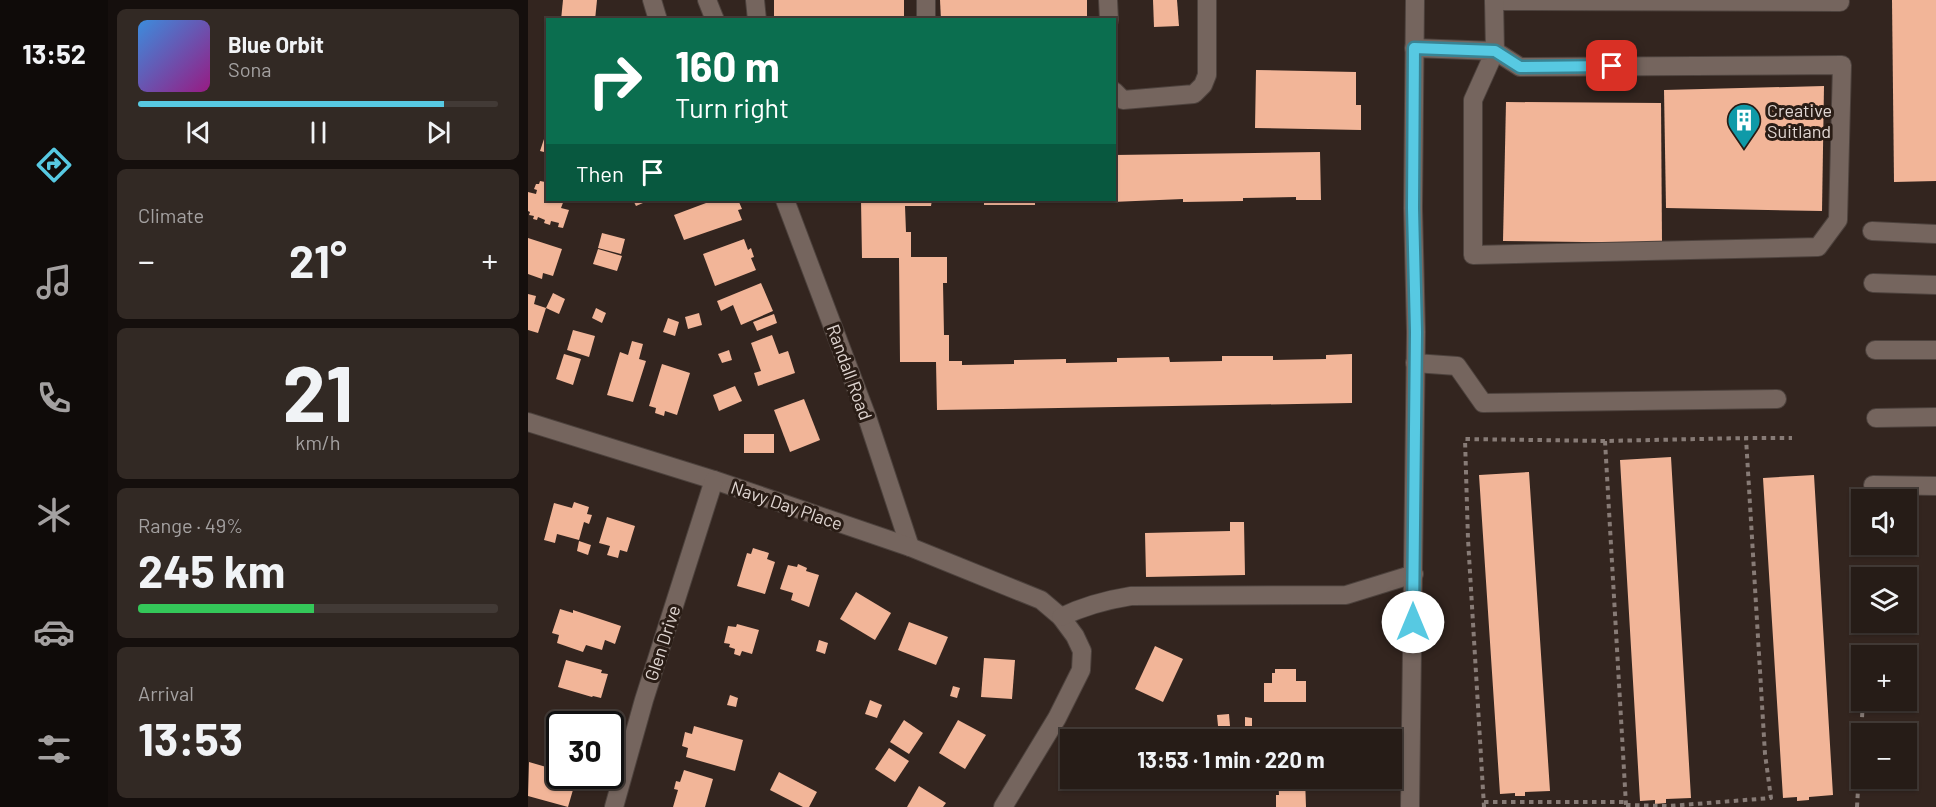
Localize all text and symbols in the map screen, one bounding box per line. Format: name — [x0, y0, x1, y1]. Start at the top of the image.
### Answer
text: Blue Orbit — [228, 31, 324, 57]
text: 13:52 — [22, 37, 86, 69]
text: 160 m — [675, 40, 780, 90]
pin — [1586, 40, 1637, 91]
icon: right — [576, 42, 654, 120]
icon: arrive — [1595, 49, 1628, 82]
text: Sona — [228, 57, 272, 81]
text: Turn right — [675, 91, 789, 123]
place label: Creative Suitland — [1767, 99, 1832, 142]
building icon: Creative Suitland — [1726, 102, 1762, 149]
icon: previous — [182, 116, 215, 149]
icon: pause — [302, 116, 335, 149]
icon: next — [422, 116, 455, 149]
icon: directions — [33, 144, 75, 186]
icon: arrive — [636, 156, 669, 189]
text: Then — [576, 160, 624, 186]
text: Climate — [138, 203, 204, 227]
text: 21° — [289, 233, 347, 287]
text: − — [138, 240, 155, 280]
text: + — [482, 240, 498, 280]
icon: music — [33, 261, 75, 303]
street label: Randall Road — [822, 321, 878, 423]
text: 21 — [283, 344, 353, 438]
icon: phone — [33, 377, 75, 419]
text: km/h — [295, 430, 341, 454]
street label: Navy Day Place — [728, 476, 846, 534]
map controls — [1851, 489, 1917, 789]
button: sound — [1851, 489, 1917, 555]
icon: climate — [33, 494, 75, 536]
text: Range · 49% — [138, 513, 243, 537]
text: 245 km — [138, 543, 285, 597]
button: layers — [1851, 567, 1917, 633]
position arrow — [1381, 590, 1445, 654]
street label: Glen Drive — [639, 602, 685, 684]
icon: car — [33, 611, 75, 653]
button: + — [1851, 645, 1917, 711]
text: Arrival — [138, 681, 194, 705]
text: 13:53 — [138, 711, 243, 765]
speed limit sign: 30 — [546, 711, 624, 789]
button: − — [1851, 723, 1917, 789]
icon: filters — [33, 728, 75, 770]
text: 13:53 · 1 min · 220 m — [1137, 746, 1325, 772]

